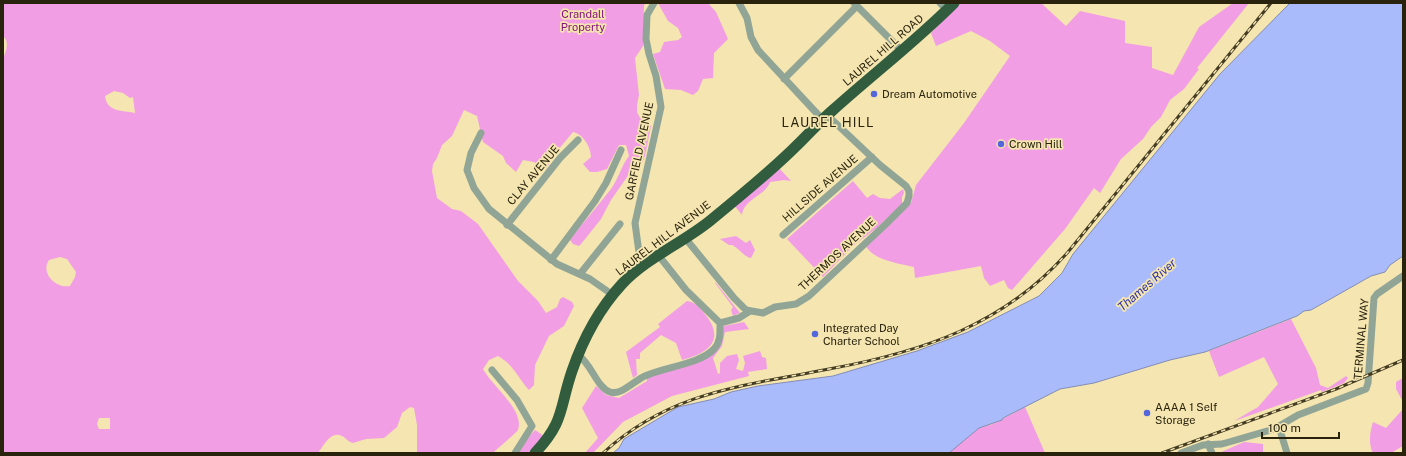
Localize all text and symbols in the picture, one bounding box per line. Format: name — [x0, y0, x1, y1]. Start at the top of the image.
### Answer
park label: Crandall Property — [561, 8, 605, 33]
street label: LAUREL HILL ROAD — [840, 12, 926, 88]
place label: Dream Automotive — [882, 88, 977, 100]
marker: Dream Automotive — [869, 89, 879, 99]
street label: GARFIELD AVENUE — [623, 101, 655, 201]
district label: LAUREL HILL — [782, 115, 874, 130]
place label: Crown Hill — [1009, 138, 1062, 150]
marker: Crown Hill — [996, 139, 1006, 149]
street label: CLAY AVENUE — [505, 143, 561, 207]
street label: HILLSIDE AVENUE — [780, 152, 860, 224]
street label: LAUREL HILL AVENUE — [613, 198, 713, 278]
street label: THERMOS AVENUE — [796, 215, 878, 293]
water label: Thames River — [1115, 256, 1179, 314]
street label: TERMINAL WAY — [1351, 298, 1371, 380]
place label: Integrated Day Charter School — [823, 322, 900, 347]
marker: Integrated Day Charter School — [810, 329, 820, 339]
place label: AAAA 1 Self Storage — [1155, 401, 1218, 426]
marker: AAAA 1 Self Storage — [1142, 408, 1152, 418]
scale bar — [1262, 414, 1339, 440]
text: 100 m — [1268, 421, 1301, 435]

